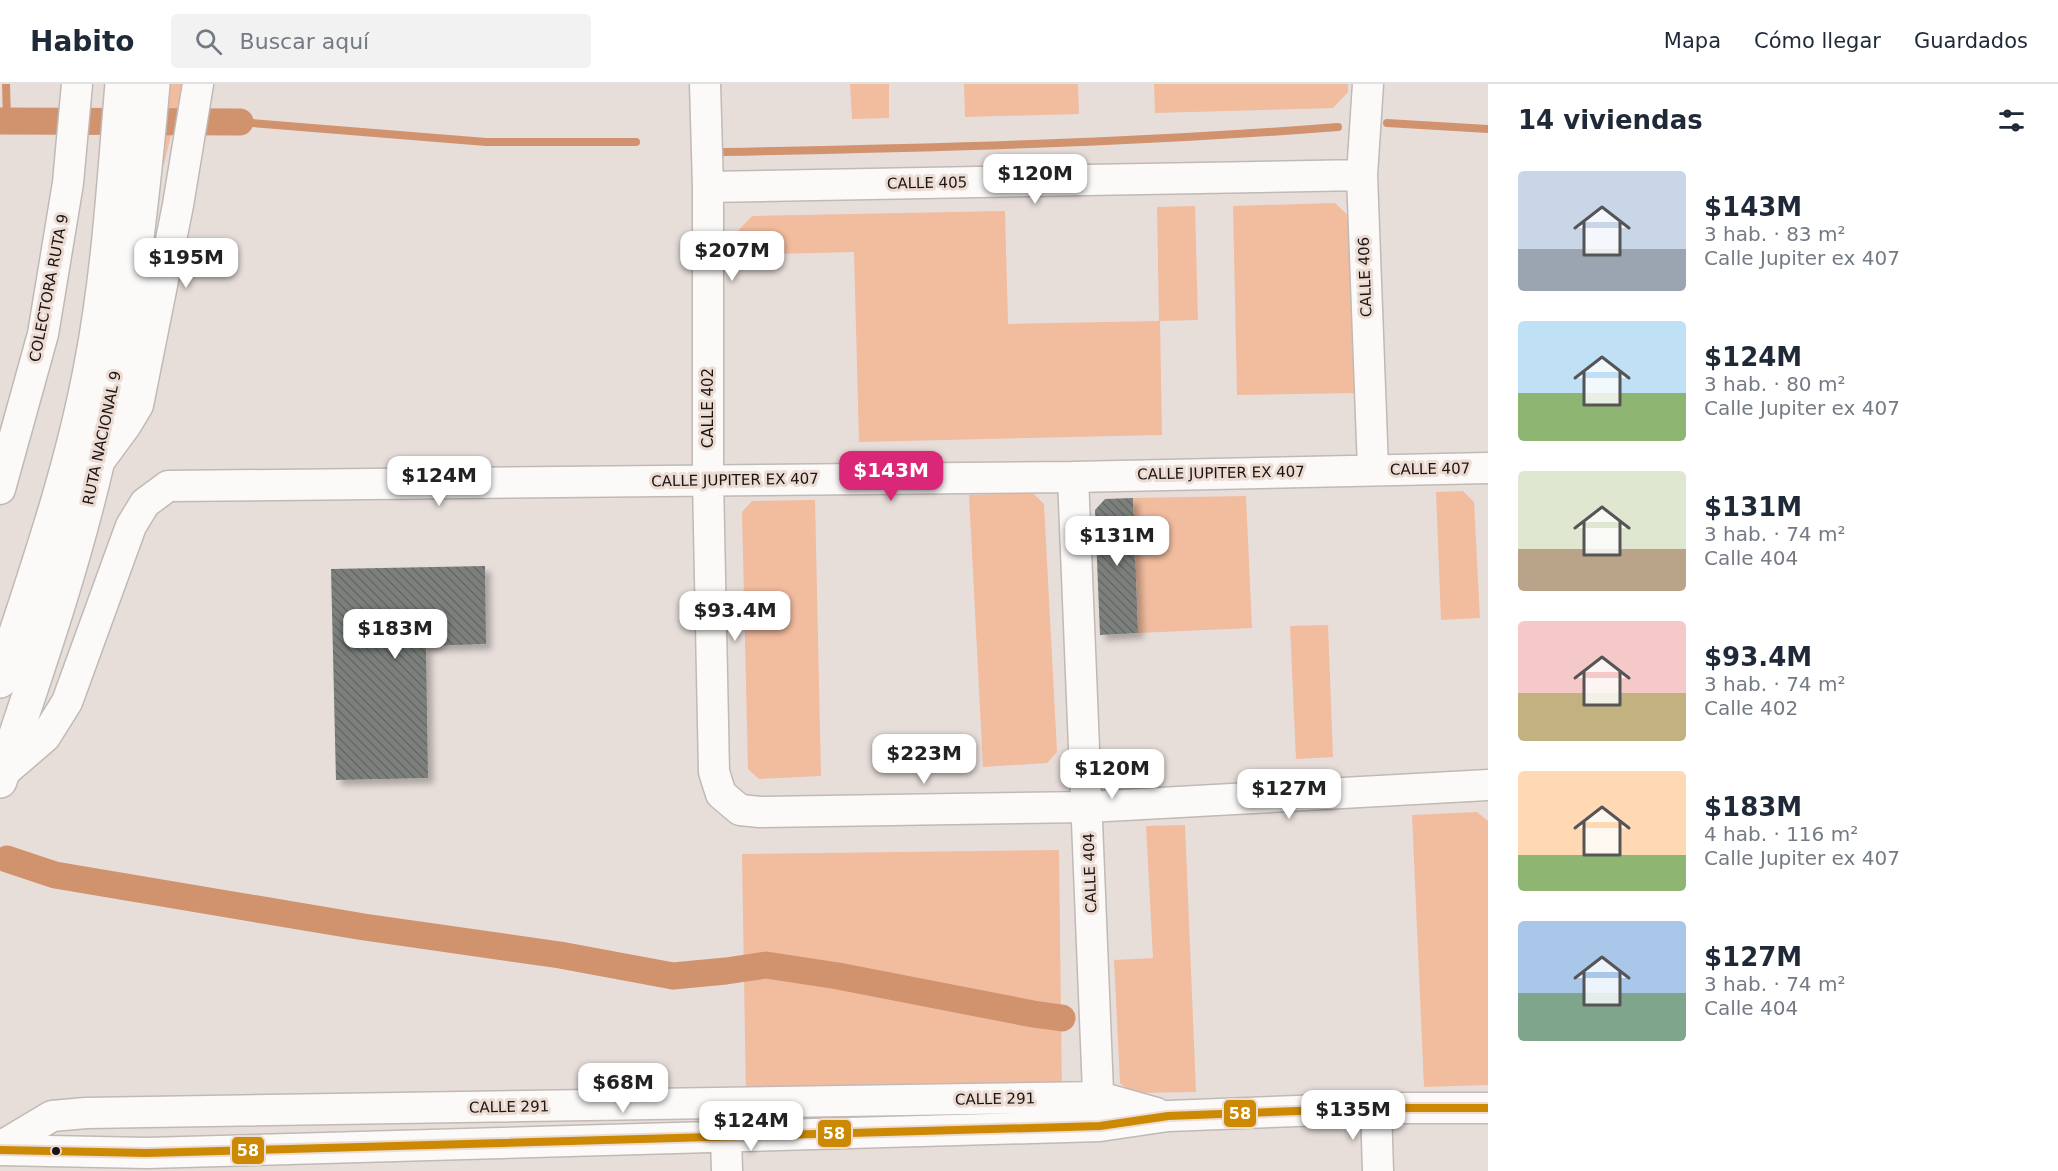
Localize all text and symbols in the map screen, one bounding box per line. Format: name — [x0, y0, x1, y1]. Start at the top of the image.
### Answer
search box — [171, 14, 591, 68]
text: Habito — [30, 25, 135, 58]
icon: search — [192, 25, 225, 58]
text: Buscar aquí — [240, 29, 369, 54]
text: Mapa — [1664, 29, 1721, 53]
text: Cómo llegar — [1754, 29, 1881, 53]
text: Guardados — [1914, 29, 2028, 53]
icon: filters — [1995, 104, 2028, 137]
text: 14 viviendas — [1518, 105, 1703, 135]
pin: $120M — [993, 154, 1077, 205]
text: $120M — [997, 161, 1073, 185]
street label: CALLE 405 — [887, 173, 967, 193]
text: $143M — [1704, 192, 1802, 222]
icon: home — [1566, 195, 1638, 267]
street label: COLECTORA RUTA 9 — [26, 212, 72, 364]
text: 3 hab. · 83 m² — [1704, 222, 1845, 246]
pin: $207M — [690, 231, 774, 282]
street label: CALLE 406 — [1355, 237, 1375, 317]
pin: $195M — [144, 238, 228, 289]
text: $207M — [694, 238, 770, 262]
text: $195M — [148, 245, 224, 269]
text: Calle Jupiter ex 407 — [1704, 246, 1900, 270]
text: $124M — [1704, 342, 1802, 372]
icon: home — [1566, 345, 1638, 417]
street label: CALLE 402 — [699, 368, 717, 448]
street label: RUTA NACIONAL 9 — [79, 369, 125, 507]
text: 3 hab. · 80 m² — [1704, 372, 1845, 396]
text: Calle Jupiter ex 407 — [1704, 396, 1900, 420]
pin: $143M — [849, 451, 933, 502]
pin: $124M — [397, 456, 481, 507]
text: $143M — [853, 458, 929, 482]
street label: CALLE 407 — [1390, 459, 1470, 479]
text: $124M — [401, 463, 477, 487]
street label: CALLE JUPITER EX 407 — [1137, 463, 1305, 483]
street label: CALLE JUPITER EX 407 — [651, 470, 819, 490]
text: $131M — [1704, 492, 1802, 522]
icon: home — [1566, 495, 1638, 567]
pin: $131M — [1075, 516, 1159, 567]
text: 3 hab. · 74 m² — [1704, 522, 1845, 546]
text: $131M — [1079, 523, 1155, 547]
text: Calle 404 — [1704, 546, 1798, 570]
pin: $93.4M — [686, 591, 784, 642]
text: $93.4M — [693, 598, 777, 622]
pin: $183M — [353, 609, 437, 660]
text: $183M — [357, 616, 433, 640]
text: $93.4M — [1704, 642, 1812, 672]
icon: home — [1566, 645, 1638, 717]
text: 3 hab. · 74 m² — [1704, 672, 1845, 696]
text: Calle 402 — [1704, 696, 1798, 720]
pin: $223M — [882, 734, 966, 785]
text: $223M — [886, 741, 962, 765]
pin: $120M — [1070, 749, 1154, 800]
text: $120M — [1074, 756, 1150, 780]
pin: $127M — [1247, 769, 1331, 820]
text: $127M — [1251, 776, 1327, 800]
text: $183M — [1704, 792, 1802, 822]
icon: home — [1566, 795, 1638, 867]
text: 4 hab. · 116 m² — [1704, 822, 1858, 846]
street label: CALLE 404 — [1080, 833, 1100, 913]
text: Calle Jupiter ex 407 — [1704, 846, 1900, 870]
text: $127M — [1704, 942, 1802, 972]
icon: home — [1566, 945, 1638, 1017]
text: 3 hab. · 74 m² — [1704, 972, 1845, 996]
text: Calle 404 — [1704, 996, 1798, 1020]
pin: $68M — [587, 1063, 659, 1114]
text: $68M — [592, 1070, 654, 1094]
street label: CALLE 291 — [955, 1089, 1035, 1109]
pin: $135M — [1311, 1090, 1395, 1141]
street label: CALLE 291 — [469, 1097, 549, 1117]
text: $135M — [1315, 1097, 1391, 1121]
line badge: 58 — [1223, 1099, 1257, 1128]
pin: $124M — [709, 1101, 793, 1152]
text: 58 — [1229, 1104, 1251, 1123]
text: $124M — [713, 1108, 789, 1132]
line badge: 58 — [817, 1119, 852, 1148]
text: 58 — [823, 1124, 845, 1143]
line badge: 58 — [231, 1136, 265, 1165]
text: 58 — [237, 1141, 259, 1160]
unlabelled marker — [50, 1145, 62, 1157]

